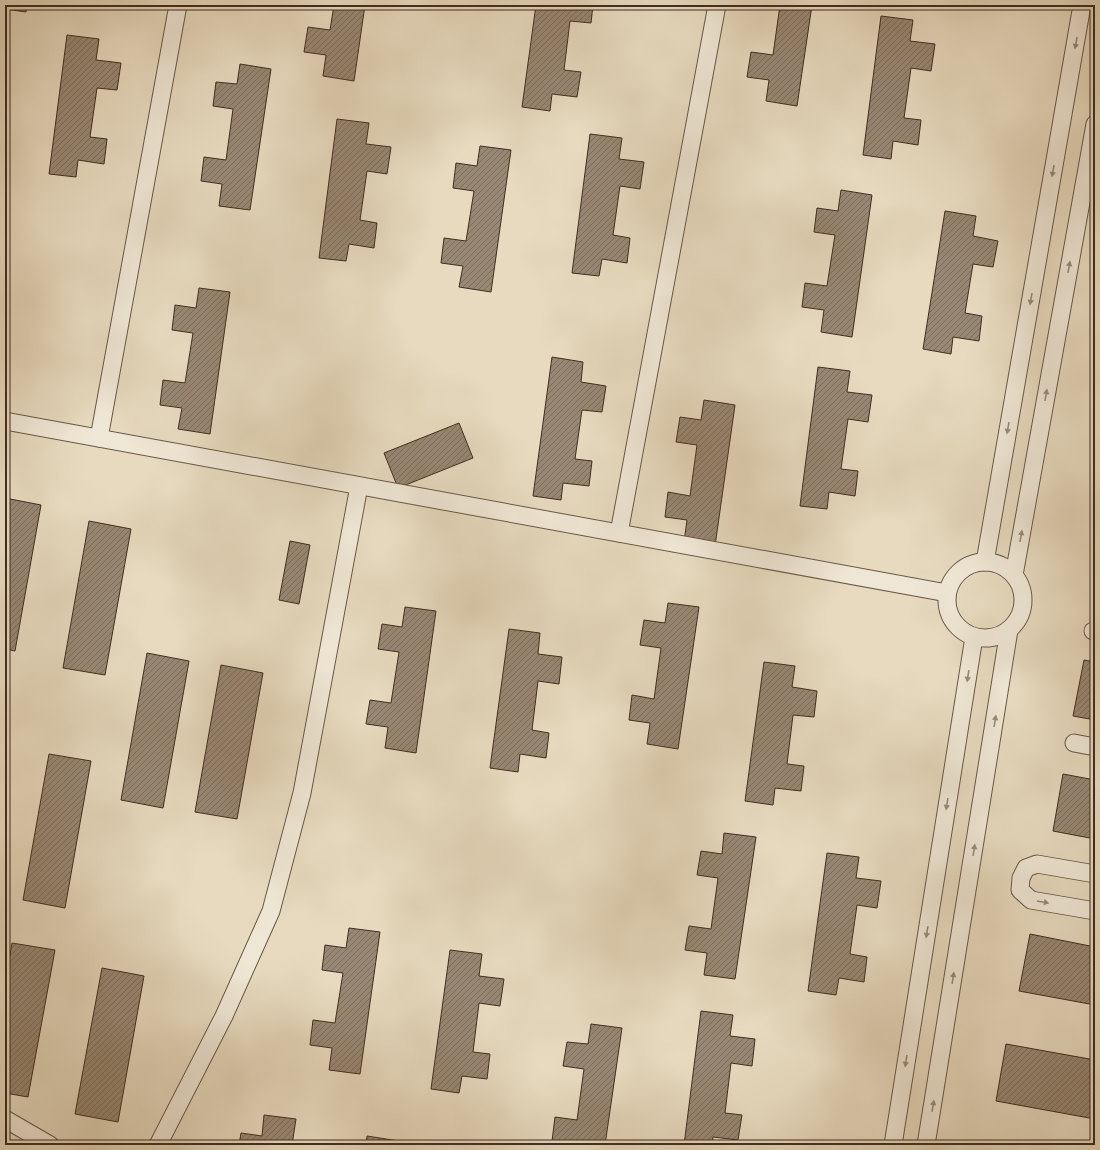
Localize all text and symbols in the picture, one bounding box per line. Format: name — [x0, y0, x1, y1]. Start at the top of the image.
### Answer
one-way arrow — [1072, 37, 1078, 50]
one-way arrow — [1050, 165, 1056, 178]
one-way arrow — [1066, 260, 1072, 273]
one-way arrow — [1027, 293, 1033, 306]
one-way arrow — [1043, 388, 1049, 401]
one-way arrow — [1005, 421, 1011, 434]
one-way arrow — [1018, 530, 1024, 542]
one-way arrow — [965, 670, 971, 682]
one-way arrow — [992, 715, 998, 728]
one-way arrow — [944, 798, 950, 810]
one-way arrow — [971, 844, 977, 856]
one-way arrow — [1037, 899, 1049, 905]
one-way arrow — [924, 926, 930, 939]
one-way arrow — [950, 972, 956, 984]
one-way arrow — [903, 1055, 909, 1067]
one-way arrow — [930, 1100, 936, 1113]

